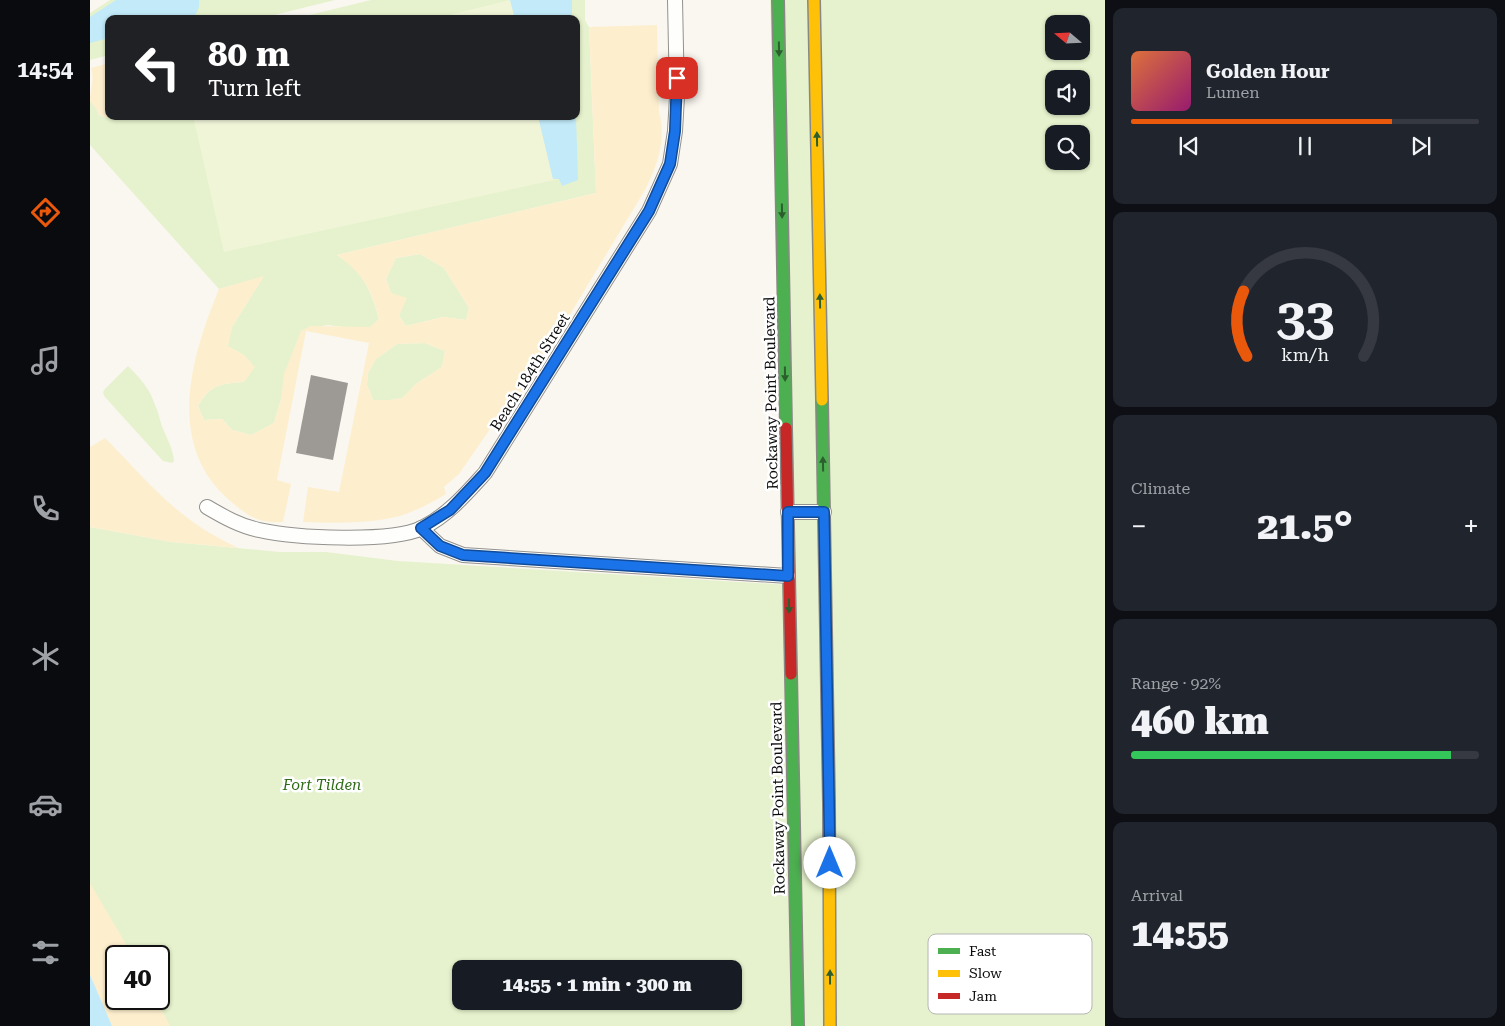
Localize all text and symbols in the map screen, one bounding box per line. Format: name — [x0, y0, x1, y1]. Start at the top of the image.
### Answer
north arrow — [1045, 15, 1090, 60]
map controls — [1045, 15, 1090, 170]
text: 80 m — [208, 34, 290, 75]
icon: left — [125, 35, 190, 100]
one-way arrow — [775, 41, 783, 57]
text: 14:54 — [17, 57, 73, 82]
pin — [656, 57, 698, 99]
text: Golden Hour — [1206, 60, 1330, 83]
icon: arrive — [663, 64, 691, 92]
button: sound — [1045, 70, 1090, 115]
text: Turn left — [208, 76, 301, 101]
text: Lumen — [1206, 83, 1260, 102]
button: search — [1045, 125, 1090, 170]
one-way arrow — [813, 131, 821, 147]
icon: previous — [1175, 132, 1203, 160]
icon: pause — [1291, 132, 1319, 160]
icon: next — [1407, 132, 1435, 160]
icon: directions — [28, 195, 63, 230]
one-way arrow — [778, 203, 786, 219]
text: 33 — [1276, 287, 1334, 348]
one-way arrow — [816, 293, 824, 309]
street label: Rockaway Point Boulevard — [760, 296, 782, 490]
street label: Beach 184th Street — [486, 309, 574, 434]
icon: music — [28, 343, 63, 378]
text: km/h — [1281, 344, 1329, 365]
one-way arrow — [781, 366, 789, 382]
one-way arrow — [819, 455, 827, 471]
text: Climate — [1131, 479, 1190, 498]
icon: phone — [28, 491, 63, 526]
text: 21.5° — [1257, 504, 1353, 548]
text: − — [1131, 510, 1147, 543]
text: + — [1463, 510, 1479, 543]
one-way arrow — [785, 598, 793, 614]
icon: climate — [28, 639, 63, 674]
text: Range · 92% — [1131, 674, 1221, 693]
text: 460 km — [1131, 699, 1269, 743]
street label: Rockaway Point Boulevard — [767, 701, 789, 895]
park label: Fort Tilden — [282, 776, 361, 794]
icon: car — [28, 787, 63, 822]
position arrow — [803, 836, 855, 888]
text: Arrival — [1131, 886, 1183, 905]
text: 14:55 — [1131, 911, 1229, 955]
legend — [928, 934, 1092, 1014]
icon: filters — [28, 935, 63, 970]
text: Fast — [969, 943, 996, 959]
speed limit sign: 40 — [105, 945, 170, 1010]
text: Slow — [969, 965, 1002, 981]
one-way arrow — [826, 969, 834, 985]
text: 14:55 · 1 min · 300 m — [502, 973, 692, 996]
text: Jam — [969, 988, 997, 1004]

